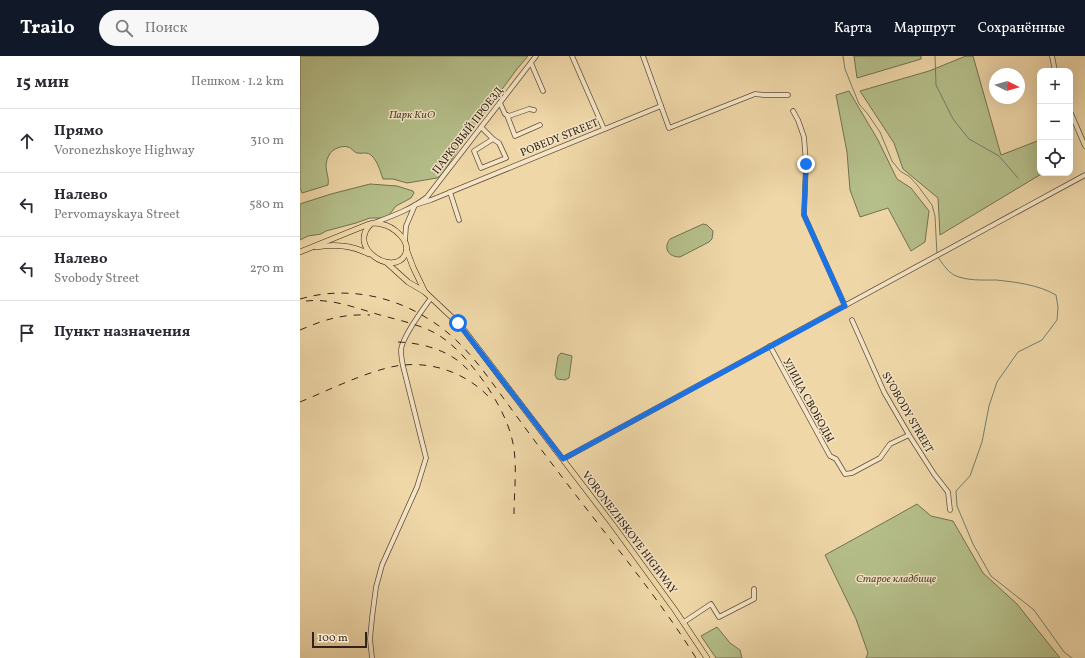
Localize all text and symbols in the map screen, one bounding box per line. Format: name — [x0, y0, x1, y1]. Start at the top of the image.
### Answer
search box — [99, 10, 379, 46]
text: Trailo — [20, 15, 75, 41]
icon: search — [113, 17, 135, 39]
text: Поиск — [145, 18, 188, 39]
text: Карта — [834, 19, 872, 38]
text: Маршрут — [894, 19, 956, 38]
text: Сохранённые — [978, 19, 1065, 38]
north arrow — [989, 68, 1025, 104]
map controls — [1037, 68, 1073, 176]
button: + — [1037, 68, 1073, 104]
text: 15 мин — [16, 71, 69, 94]
text: Пешком · 1.2 km — [191, 73, 284, 91]
street label: ПАРКОВЫЙ ПРОЕЗД — [429, 84, 507, 178]
button: − — [1037, 104, 1073, 140]
park label: Парк КиО — [389, 108, 436, 123]
street label: POBEDY STREET — [518, 116, 601, 161]
text: Прямо — [54, 121, 103, 142]
icon: ahead — [16, 130, 38, 152]
text: 310 m — [250, 132, 284, 150]
button: locate — [1037, 140, 1073, 176]
text: Voronezhskoye Highway — [54, 142, 195, 160]
route end — [797, 155, 815, 173]
text: Налево — [54, 185, 108, 206]
icon: left — [16, 194, 38, 216]
text: 580 m — [249, 196, 284, 214]
text: Pervomayskaya Street — [54, 206, 180, 224]
text: Налево — [54, 249, 108, 270]
icon: left — [16, 258, 38, 280]
text: 270 m — [250, 260, 284, 278]
text: Svobody Street — [54, 270, 139, 288]
route start — [449, 314, 467, 332]
icon: arrive — [16, 322, 38, 344]
text: Пункт назначения — [54, 322, 190, 343]
street label: УЛИЦА СВОБОДЫ — [778, 356, 837, 446]
street label: SVOBODY STREET — [877, 369, 936, 457]
street label: VORONEZHSKOYE HIGHWAY — [578, 469, 680, 597]
park label: Старое кладбище — [856, 572, 936, 587]
scale bar — [312, 630, 367, 649]
text: 100 m — [318, 631, 348, 646]

